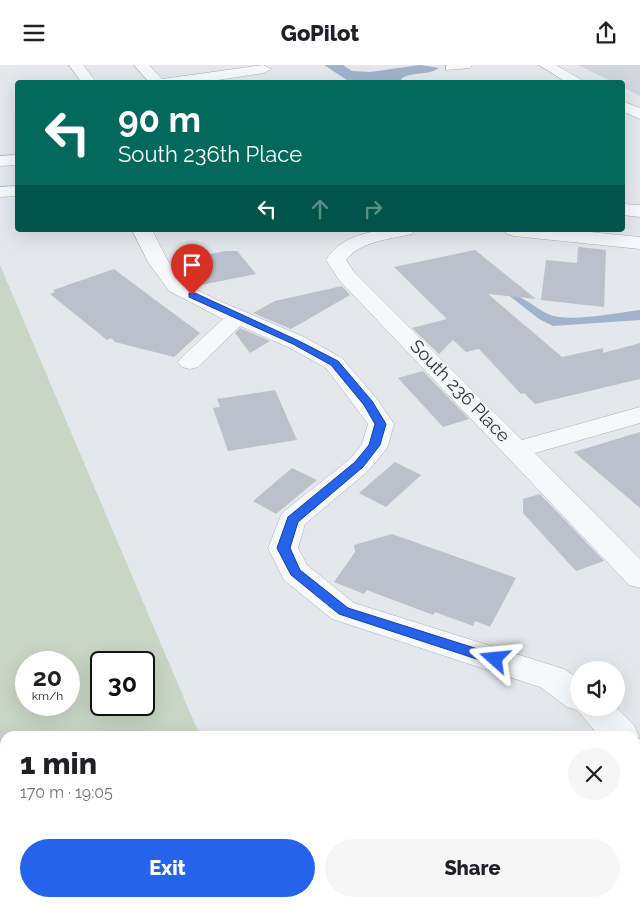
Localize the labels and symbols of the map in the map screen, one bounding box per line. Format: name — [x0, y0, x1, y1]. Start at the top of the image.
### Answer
pin — [171, 244, 213, 295]
street label: South 236 Place — [406, 335, 515, 447]
position arrow — [468, 632, 520, 684]
speed limit sign: 30 — [90, 651, 155, 716]

